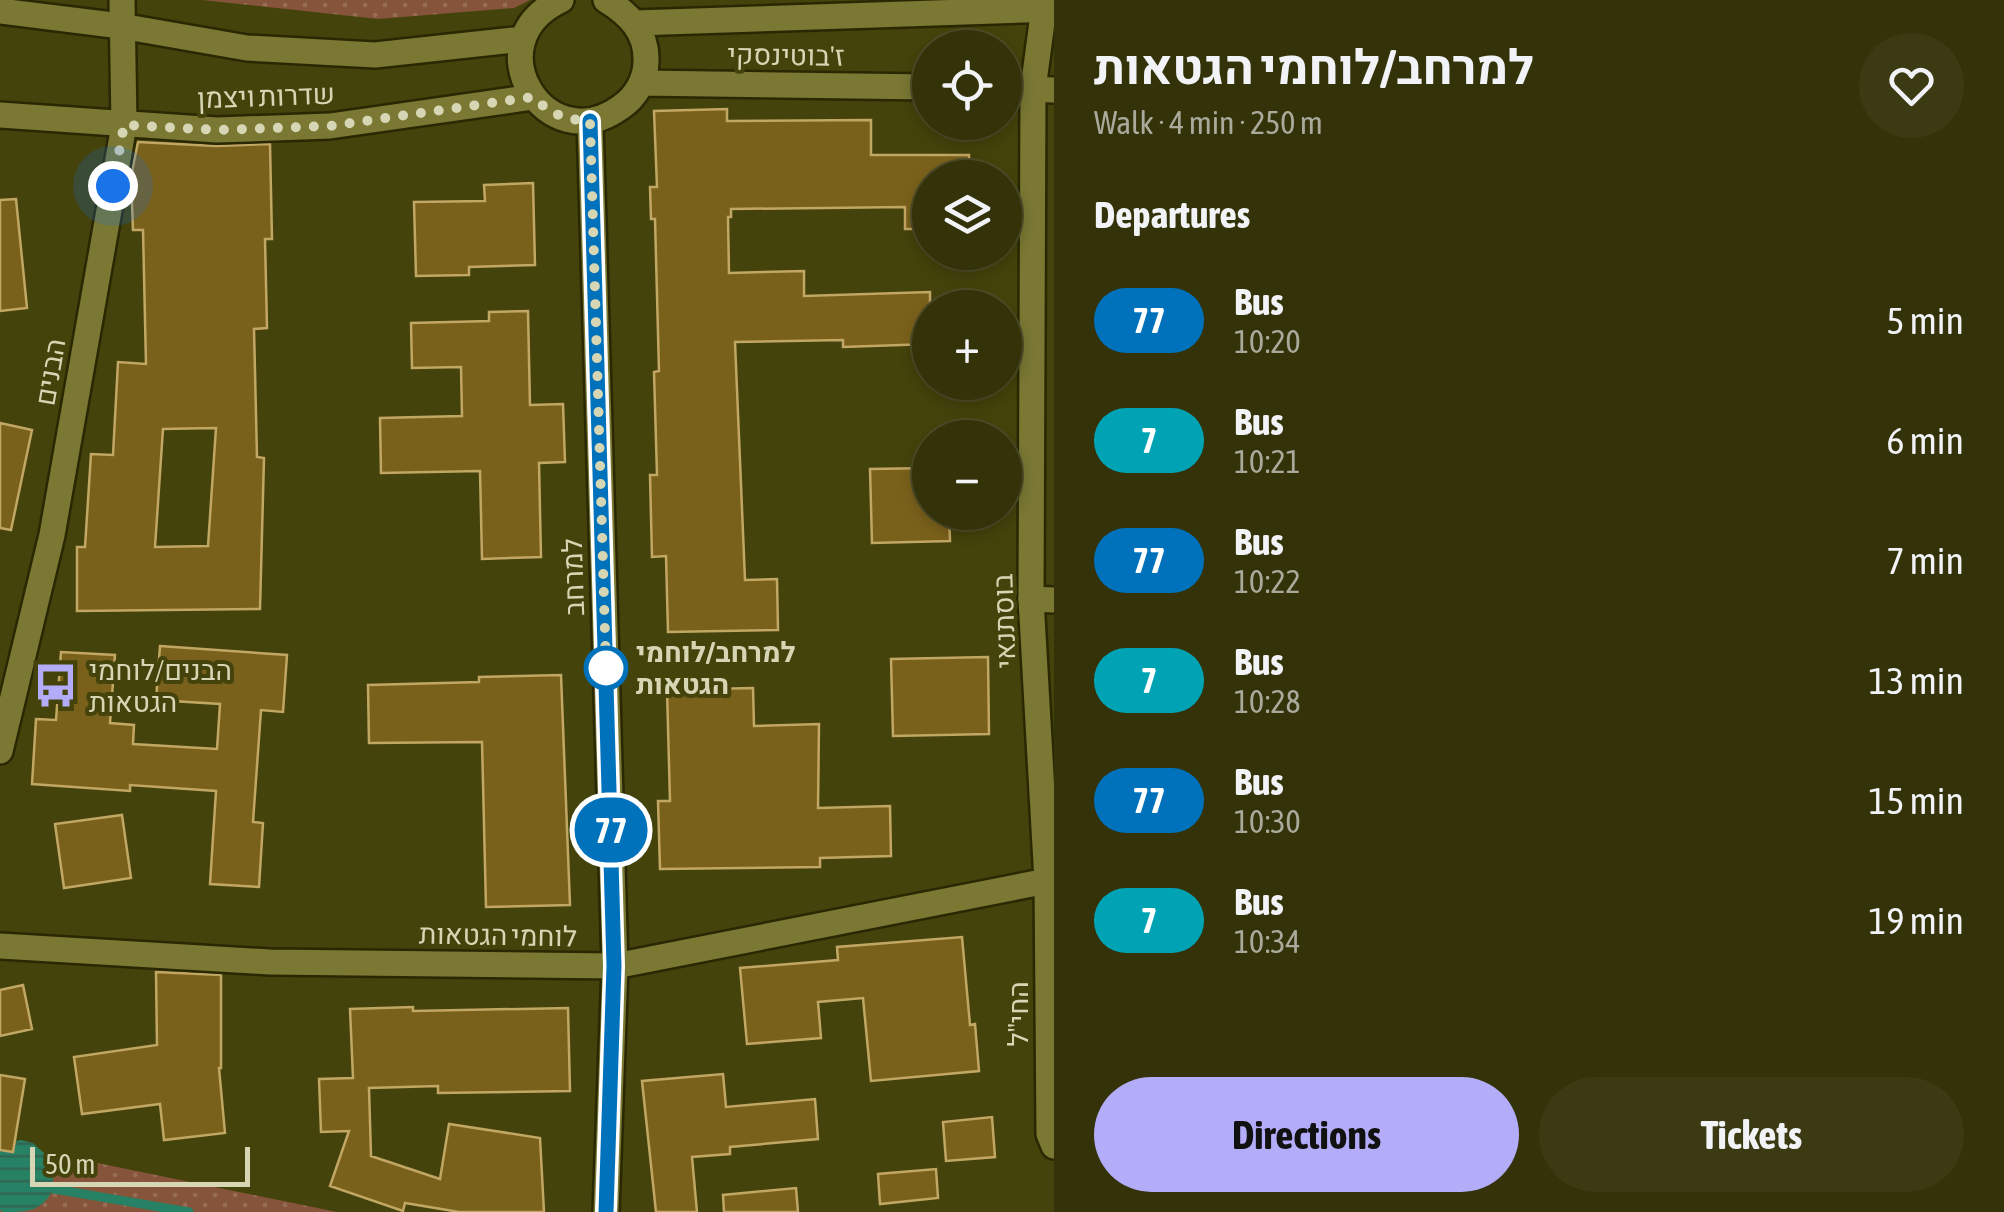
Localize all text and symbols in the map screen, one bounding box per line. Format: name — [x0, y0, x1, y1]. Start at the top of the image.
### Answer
map controls — [912, 30, 1022, 530]
button: locate — [912, 30, 1022, 140]
button: heart — [1859, 33, 1964, 138]
street label: ז'בוטינסקי — [727, 38, 845, 72]
text: למרחב/לוחמי הגטאות — [1094, 39, 1534, 94]
street label: שדרות ויצמן — [196, 78, 336, 114]
text: Walk · 4 min · 250 m — [1094, 104, 1323, 141]
button: layers — [912, 160, 1022, 270]
your location — [88, 161, 138, 211]
text: Departures — [1094, 193, 1250, 236]
text: Bus — [1234, 280, 1284, 323]
button: + — [912, 290, 1022, 400]
text: 5 min — [1886, 299, 1964, 342]
text: 77 — [1133, 300, 1165, 340]
text: 10:20 — [1234, 323, 1301, 360]
street label: הבנים — [28, 336, 72, 408]
text: Bus — [1234, 400, 1284, 443]
text: 6 min — [1886, 419, 1964, 462]
button: − — [912, 420, 1022, 530]
text: 7 — [1141, 420, 1157, 460]
text: 10:21 — [1234, 443, 1301, 480]
text: Bus — [1234, 520, 1284, 563]
street label: למרחב — [556, 538, 590, 616]
text: 7 min — [1886, 539, 1964, 582]
text: 77 — [1133, 540, 1165, 580]
text: 10:22 — [1234, 563, 1301, 600]
street label: בוסתנאי — [986, 573, 1022, 669]
place label: למרחב/לוחמי הגטאות — [636, 636, 796, 700]
text: Bus — [1234, 640, 1284, 683]
marker: למרחב/לוחמי הגטאות — [585, 647, 627, 689]
place label: הבנים/לוחמי הגטאות — [89, 654, 232, 718]
text: 13 min — [1869, 659, 1964, 702]
text: 7 — [1141, 660, 1157, 700]
bus stop icon: הבנים/לוחמי הגטאות — [32, 662, 80, 710]
text: 10:28 — [1234, 683, 1301, 720]
text: Bus — [1234, 760, 1284, 803]
text: 15 min — [1869, 779, 1964, 822]
text: 77 — [1133, 780, 1165, 820]
line badge: 77 — [566, 798, 656, 862]
text: 10:30 — [1234, 803, 1301, 840]
text: 77 — [595, 810, 627, 850]
text: Bus — [1234, 880, 1284, 923]
text: 19 min — [1869, 899, 1964, 942]
text: 7 — [1141, 900, 1157, 940]
street label: לוחמי הגטאות — [419, 918, 577, 952]
text: 10:34 — [1234, 923, 1301, 960]
street label: החי"ל — [1002, 981, 1034, 1047]
button: Directions — [1094, 1077, 1519, 1192]
button: Tickets — [1539, 1077, 1964, 1192]
scale bar — [30, 1142, 250, 1186]
text: 50 m — [45, 1148, 95, 1180]

